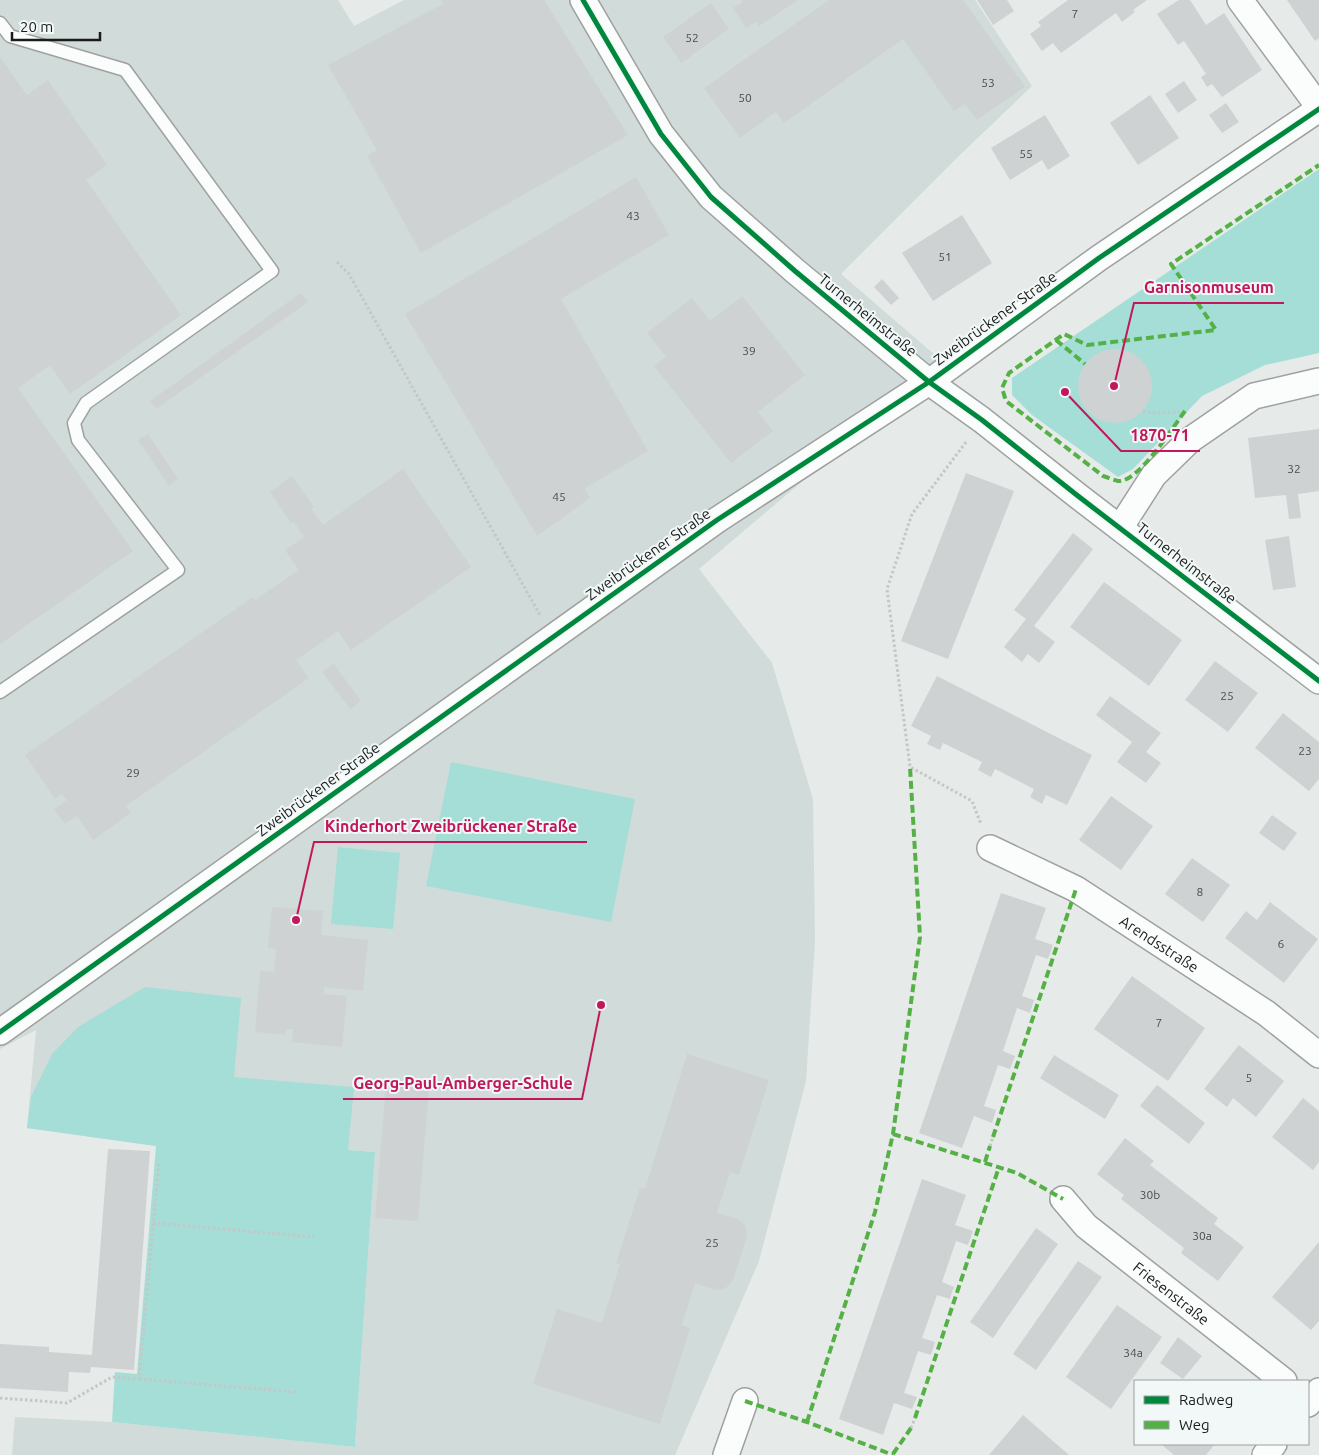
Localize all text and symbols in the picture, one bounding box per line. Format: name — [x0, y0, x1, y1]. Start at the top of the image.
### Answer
house number: 7 — [1072, 7, 1078, 20]
scale bar — [12, 10, 100, 42]
text: 20 m — [20, 18, 53, 35]
house number: 52 — [685, 31, 699, 44]
house number: 53 — [981, 76, 995, 89]
house number: 50 — [738, 91, 752, 104]
house number: 55 — [1019, 147, 1033, 160]
house number: 43 — [626, 209, 640, 222]
house number: 51 — [938, 250, 952, 263]
street label: Zweibrückener Straße — [930, 268, 1060, 368]
street label: Turnerheimstraße — [816, 270, 920, 360]
callout: Garnisonmuseum — [1134, 272, 1284, 303]
text: Garnisonmuseum — [1144, 278, 1274, 296]
house number: 39 — [742, 344, 756, 357]
callout: 1870-71 — [1121, 420, 1200, 451]
text: 1870-71 — [1130, 426, 1190, 444]
house number: 32 — [1287, 462, 1301, 475]
house number: 45 — [552, 490, 566, 503]
street label: Zweibrückener Straße — [583, 505, 713, 603]
street label: Turnerheimstraße — [1134, 519, 1240, 607]
house number: 25 — [1220, 689, 1234, 702]
street label: Zweibrückener Straße — [253, 739, 383, 839]
house number: 23 — [1298, 744, 1312, 757]
house number: 29 — [126, 766, 140, 779]
callout: Kinderhort Zweibrückener Straße — [314, 811, 587, 842]
text: Kinderhort Zweibrückener Straße — [325, 817, 577, 835]
house number: 8 — [1197, 885, 1204, 898]
street label: Arendsstraße — [1117, 912, 1202, 975]
house number: 6 — [1278, 937, 1285, 950]
house number: 7 — [1156, 1016, 1162, 1029]
callout: Georg-Paul-Amberger-Schule — [343, 1068, 582, 1099]
house number: 5 — [1246, 1071, 1252, 1084]
text: Georg-Paul-Amberger-Schule — [353, 1074, 573, 1092]
house number: 30b — [1140, 1188, 1160, 1201]
house number: 30a — [1192, 1229, 1212, 1242]
house number: 25 — [705, 1236, 719, 1249]
street label: Friesenstraße — [1130, 1258, 1213, 1328]
house number: 34a — [1123, 1346, 1143, 1359]
legend — [1134, 1380, 1309, 1445]
text: Radweg — [1179, 1391, 1233, 1408]
text: Weg — [1179, 1416, 1210, 1433]

